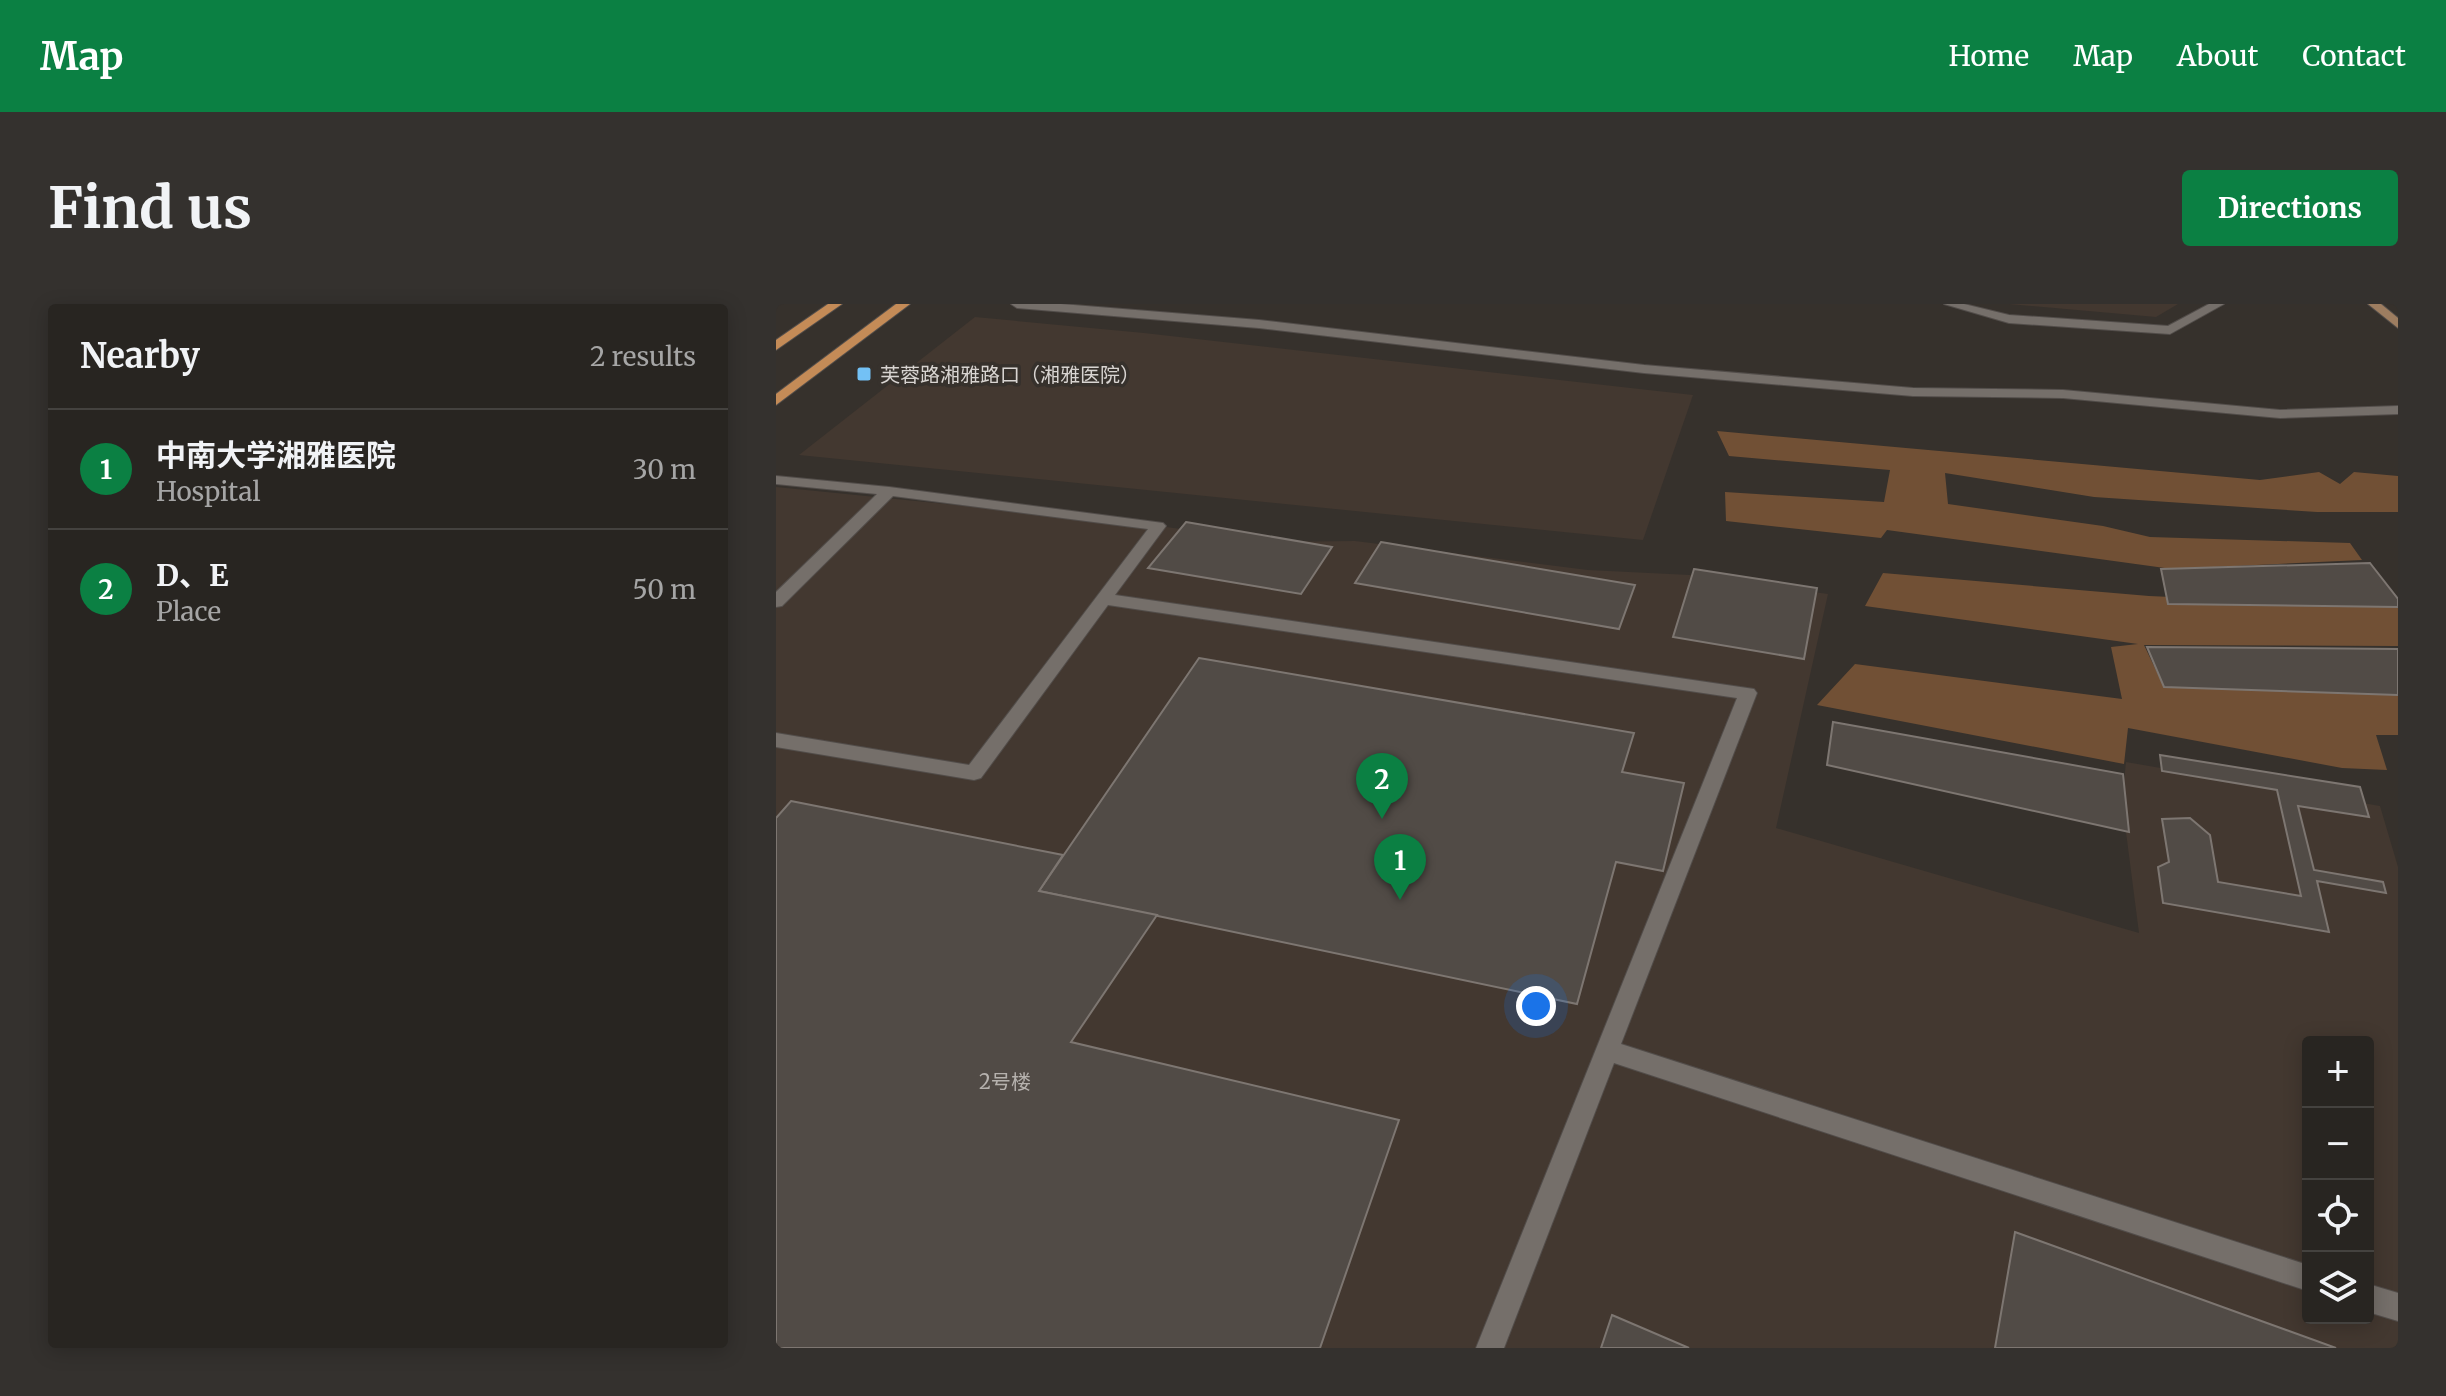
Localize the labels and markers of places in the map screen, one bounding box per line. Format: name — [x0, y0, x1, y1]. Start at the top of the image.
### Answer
place label: 芙蓉路湘雅路口（湘雅医院） — [880, 362, 1140, 387]
marker: 芙蓉路湘雅路口（湘雅医院） — [855, 365, 873, 383]
pin: 2 — [1356, 753, 1408, 819]
pin: 1 — [1374, 834, 1426, 900]

